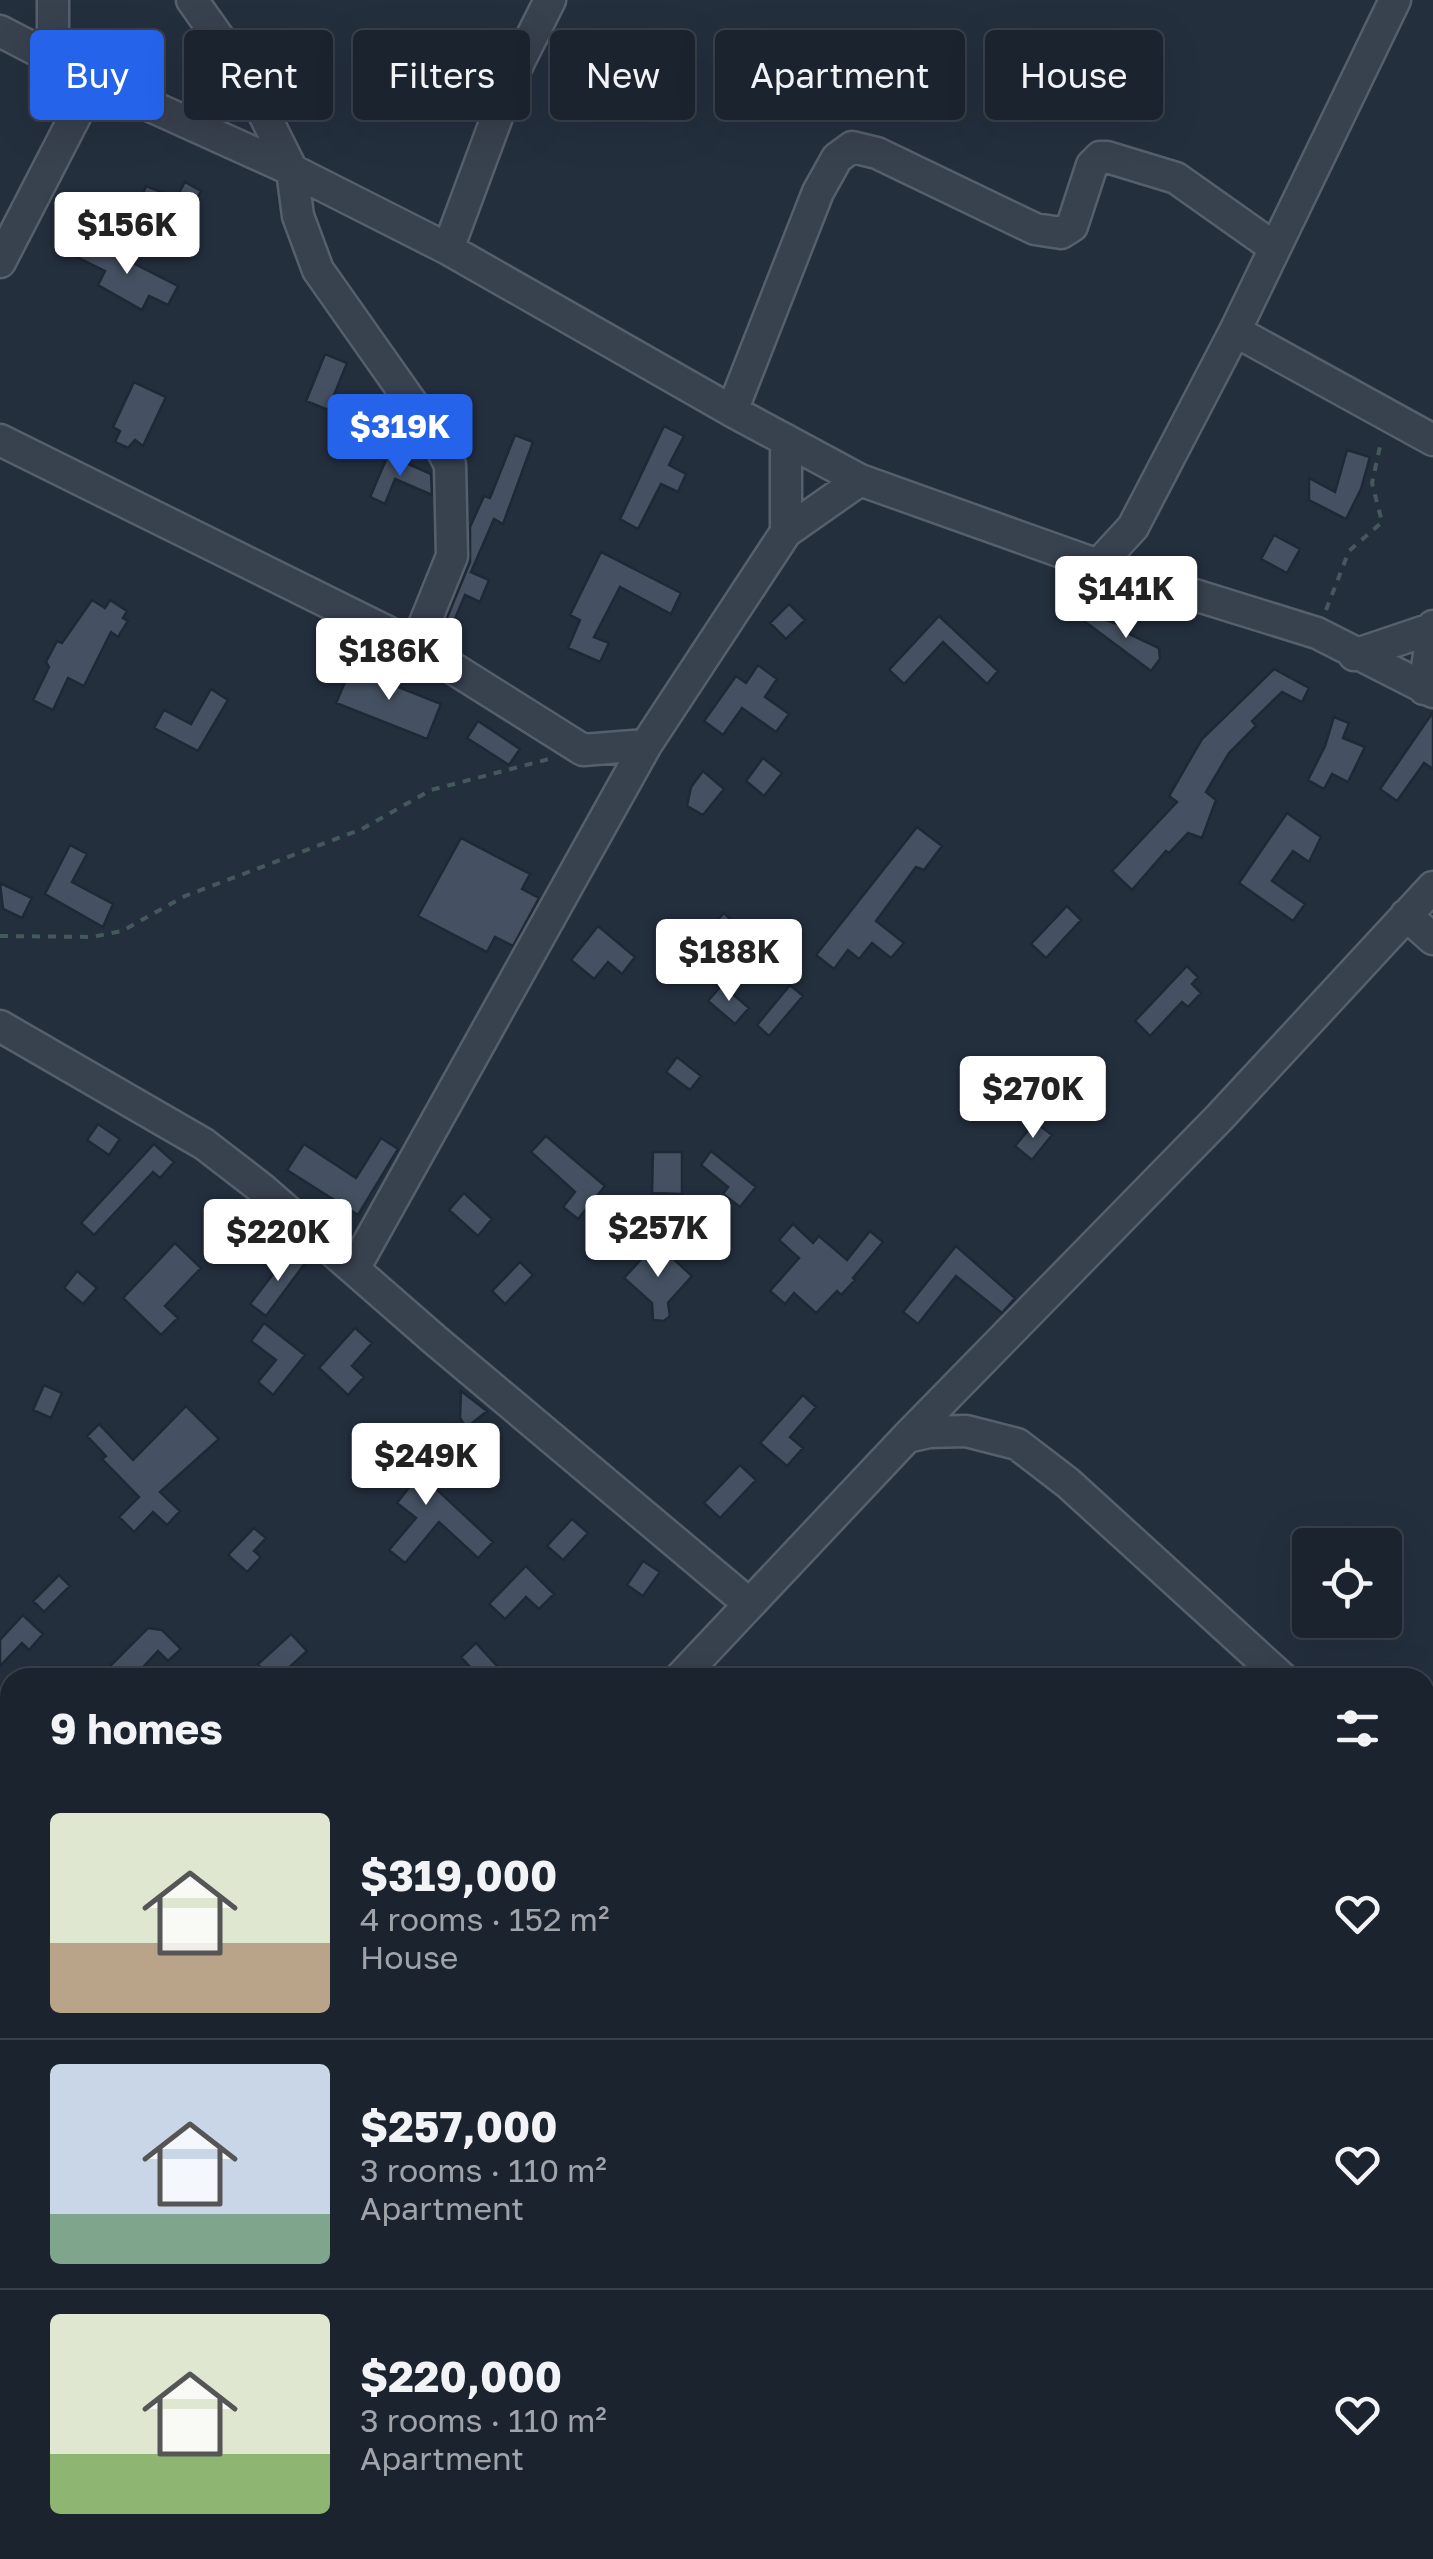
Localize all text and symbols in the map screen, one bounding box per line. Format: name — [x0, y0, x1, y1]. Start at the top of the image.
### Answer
chip: Buy — [30, 30, 164, 120]
chip: Rent — [184, 30, 333, 120]
chip: Filters — [353, 30, 530, 120]
chip: New — [550, 30, 695, 120]
chip: Apartment — [715, 30, 965, 120]
chip: House — [985, 30, 1163, 120]
pin: $156K — [57, 192, 197, 277]
text: $156K — [77, 205, 177, 243]
pin: $319K — [330, 394, 470, 479]
text: $319K — [350, 407, 450, 445]
pin: $141K — [1056, 556, 1196, 641]
text: $141K — [1077, 569, 1175, 607]
pin: $186K — [319, 618, 459, 703]
text: $186K — [338, 631, 440, 669]
pin: $188K — [659, 919, 799, 1004]
text: $188K — [678, 932, 780, 970]
pin: $270K — [963, 1056, 1103, 1141]
text: $270K — [982, 1069, 1084, 1107]
pin: $257K — [588, 1195, 728, 1280]
pin: $220K — [208, 1199, 348, 1284]
text: $257K — [607, 1208, 709, 1246]
text: $220K — [226, 1212, 330, 1250]
pin: $249K — [356, 1423, 496, 1508]
text: $249K — [374, 1436, 478, 1474]
map controls — [1292, 1528, 1402, 1638]
button: locate — [1292, 1528, 1402, 1638]
icon: filters — [1330, 1701, 1385, 1756]
text: 9 homes — [50, 1703, 223, 1753]
text: $319,000 — [360, 1850, 557, 1900]
icon: home — [130, 1853, 250, 1973]
icon: heart — [1330, 1886, 1385, 1941]
text: 4 rooms · 152 m² — [360, 1900, 609, 1938]
text: House — [360, 1938, 458, 1976]
text: $257,000 — [360, 2101, 558, 2151]
icon: home — [130, 2104, 250, 2224]
icon: heart — [1330, 2137, 1385, 2192]
text: 3 rooms · 110 m² — [360, 2151, 607, 2189]
text: Apartment — [360, 2189, 524, 2227]
text: $220,000 — [360, 2351, 562, 2401]
icon: home — [130, 2354, 250, 2474]
icon: heart — [1330, 2387, 1385, 2442]
text: 3 rooms · 110 m² — [360, 2401, 607, 2439]
text: Apartment — [360, 2439, 524, 2477]

